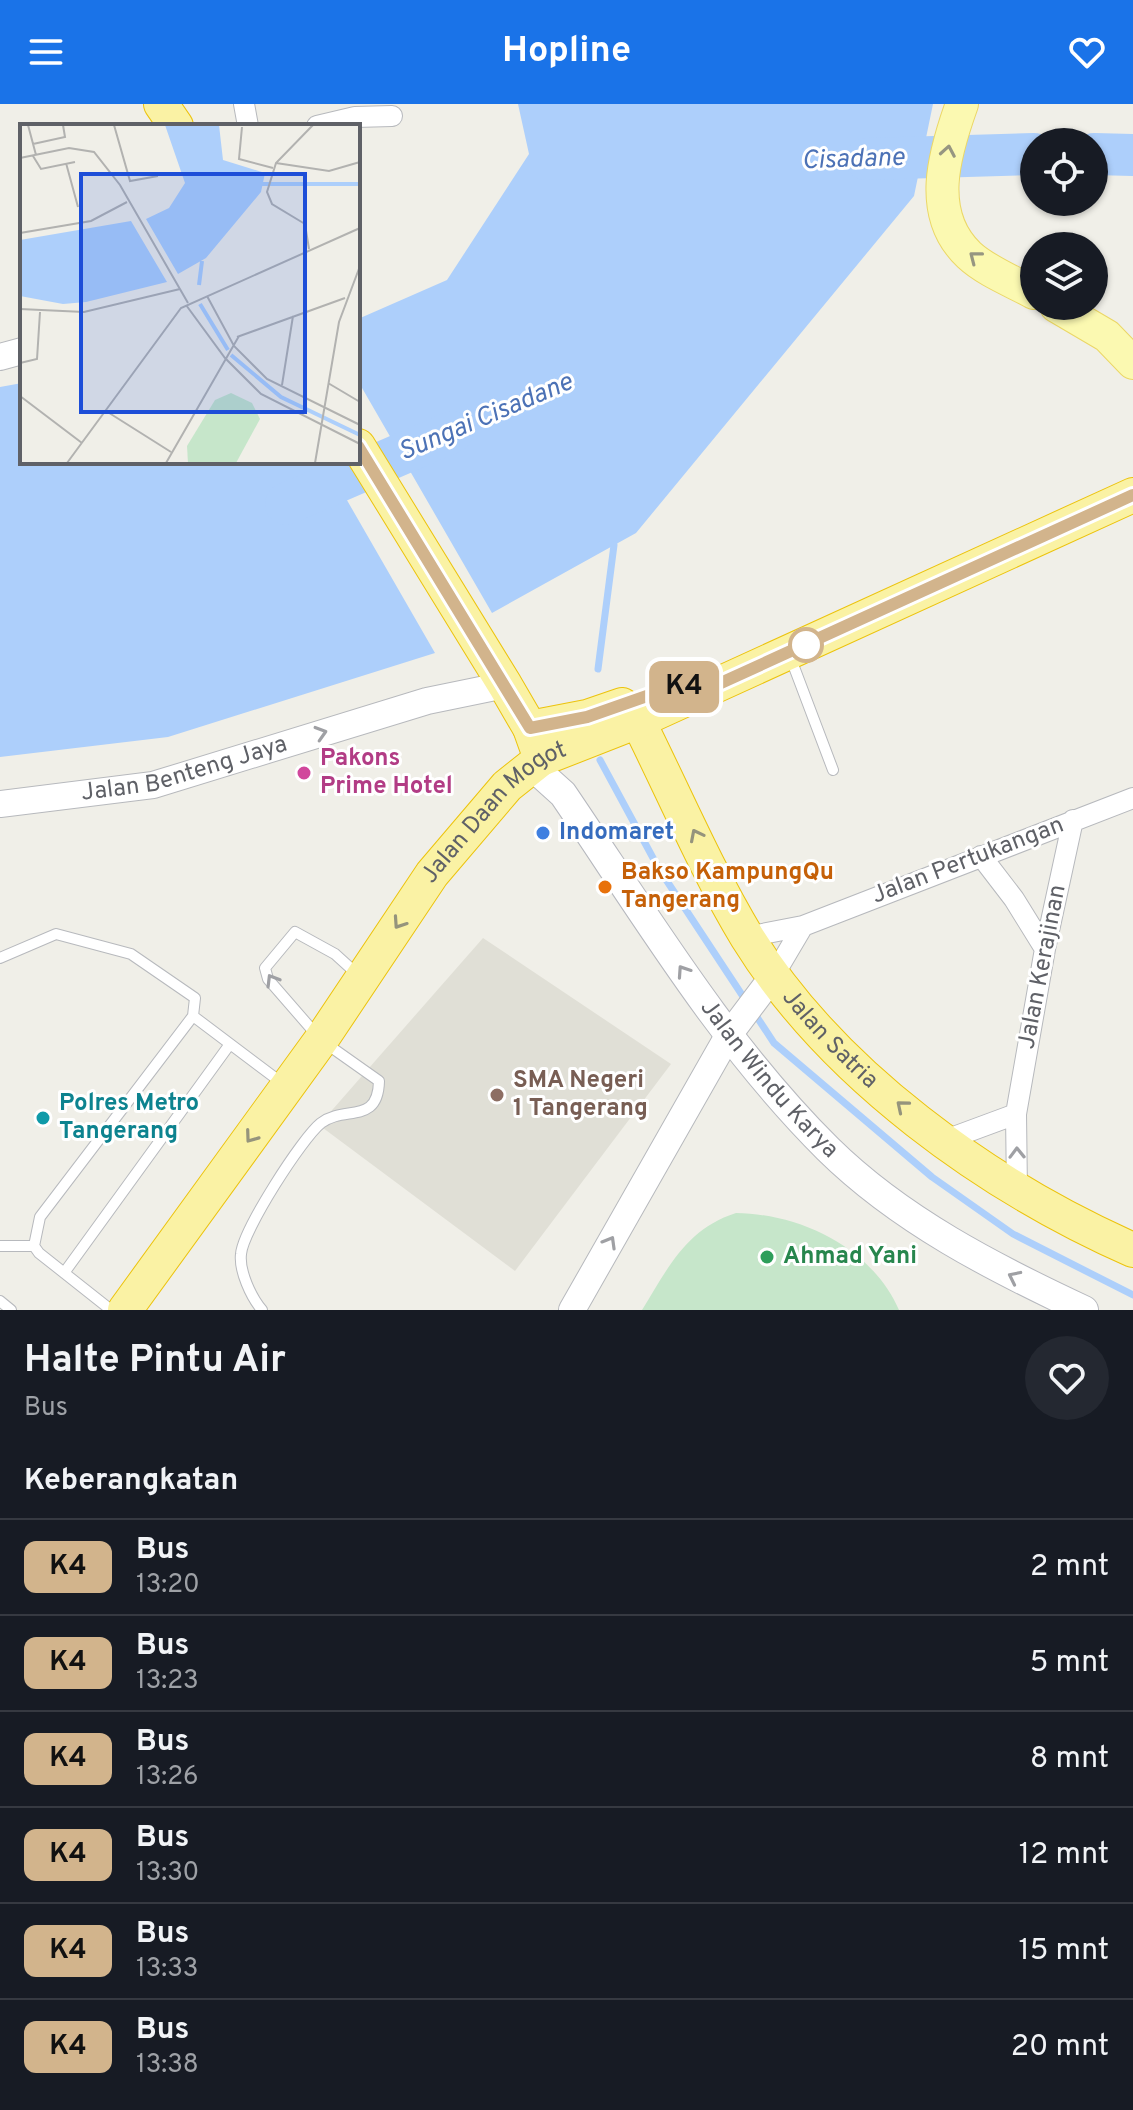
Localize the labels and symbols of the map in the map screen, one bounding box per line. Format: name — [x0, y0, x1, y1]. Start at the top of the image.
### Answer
inset map — [20, 124, 360, 464]
water label: Cisadane — [801, 142, 905, 178]
one-way arrow — [938, 144, 955, 158]
one-way arrow — [969, 252, 984, 267]
water label: Sungai Cisadane — [394, 366, 579, 470]
unlabelled marker — [789, 628, 823, 662]
line badge: K4 — [648, 661, 720, 713]
one-way arrow — [314, 726, 327, 742]
street label: Jalan Benteng Jaya — [80, 730, 291, 809]
street label: Jalan Daan Mogot — [415, 735, 571, 889]
place label: Pakons Prime Hotel — [320, 744, 453, 802]
marker: Pakons Prime Hotel — [295, 764, 313, 782]
street label: Jalan Pertukangan — [868, 811, 1068, 911]
place label: Indomaret — [559, 818, 674, 848]
marker: Indomaret — [534, 824, 552, 842]
one-way arrow — [690, 829, 705, 844]
place label: Bakso KampungQu Tangerang — [621, 858, 834, 916]
marker: Bakso KampungQu Tangerang — [596, 878, 614, 896]
street label: Jalan Kerajinan — [1012, 882, 1074, 1052]
one-way arrow — [394, 914, 409, 928]
one-way arrow — [678, 965, 693, 980]
one-way arrow — [266, 974, 282, 989]
street label: Jalan Satria — [775, 984, 884, 1096]
street label: Jalan Windu Karya — [693, 994, 844, 1165]
place label: SMA Negeri 1 Tangerang — [513, 1066, 648, 1124]
marker: SMA Negeri 1 Tangerang — [488, 1086, 506, 1104]
place label: Polres Metro Tangerang — [59, 1089, 199, 1147]
one-way arrow — [897, 1101, 911, 1116]
marker: Polres Metro Tangerang — [34, 1109, 52, 1127]
one-way arrow — [246, 1128, 261, 1142]
one-way arrow — [1008, 1146, 1026, 1159]
one-way arrow — [600, 1236, 616, 1251]
place label: Ahmad Yani — [783, 1242, 917, 1272]
marker: Ahmad Yani — [758, 1248, 776, 1266]
one-way arrow — [1007, 1271, 1022, 1287]

